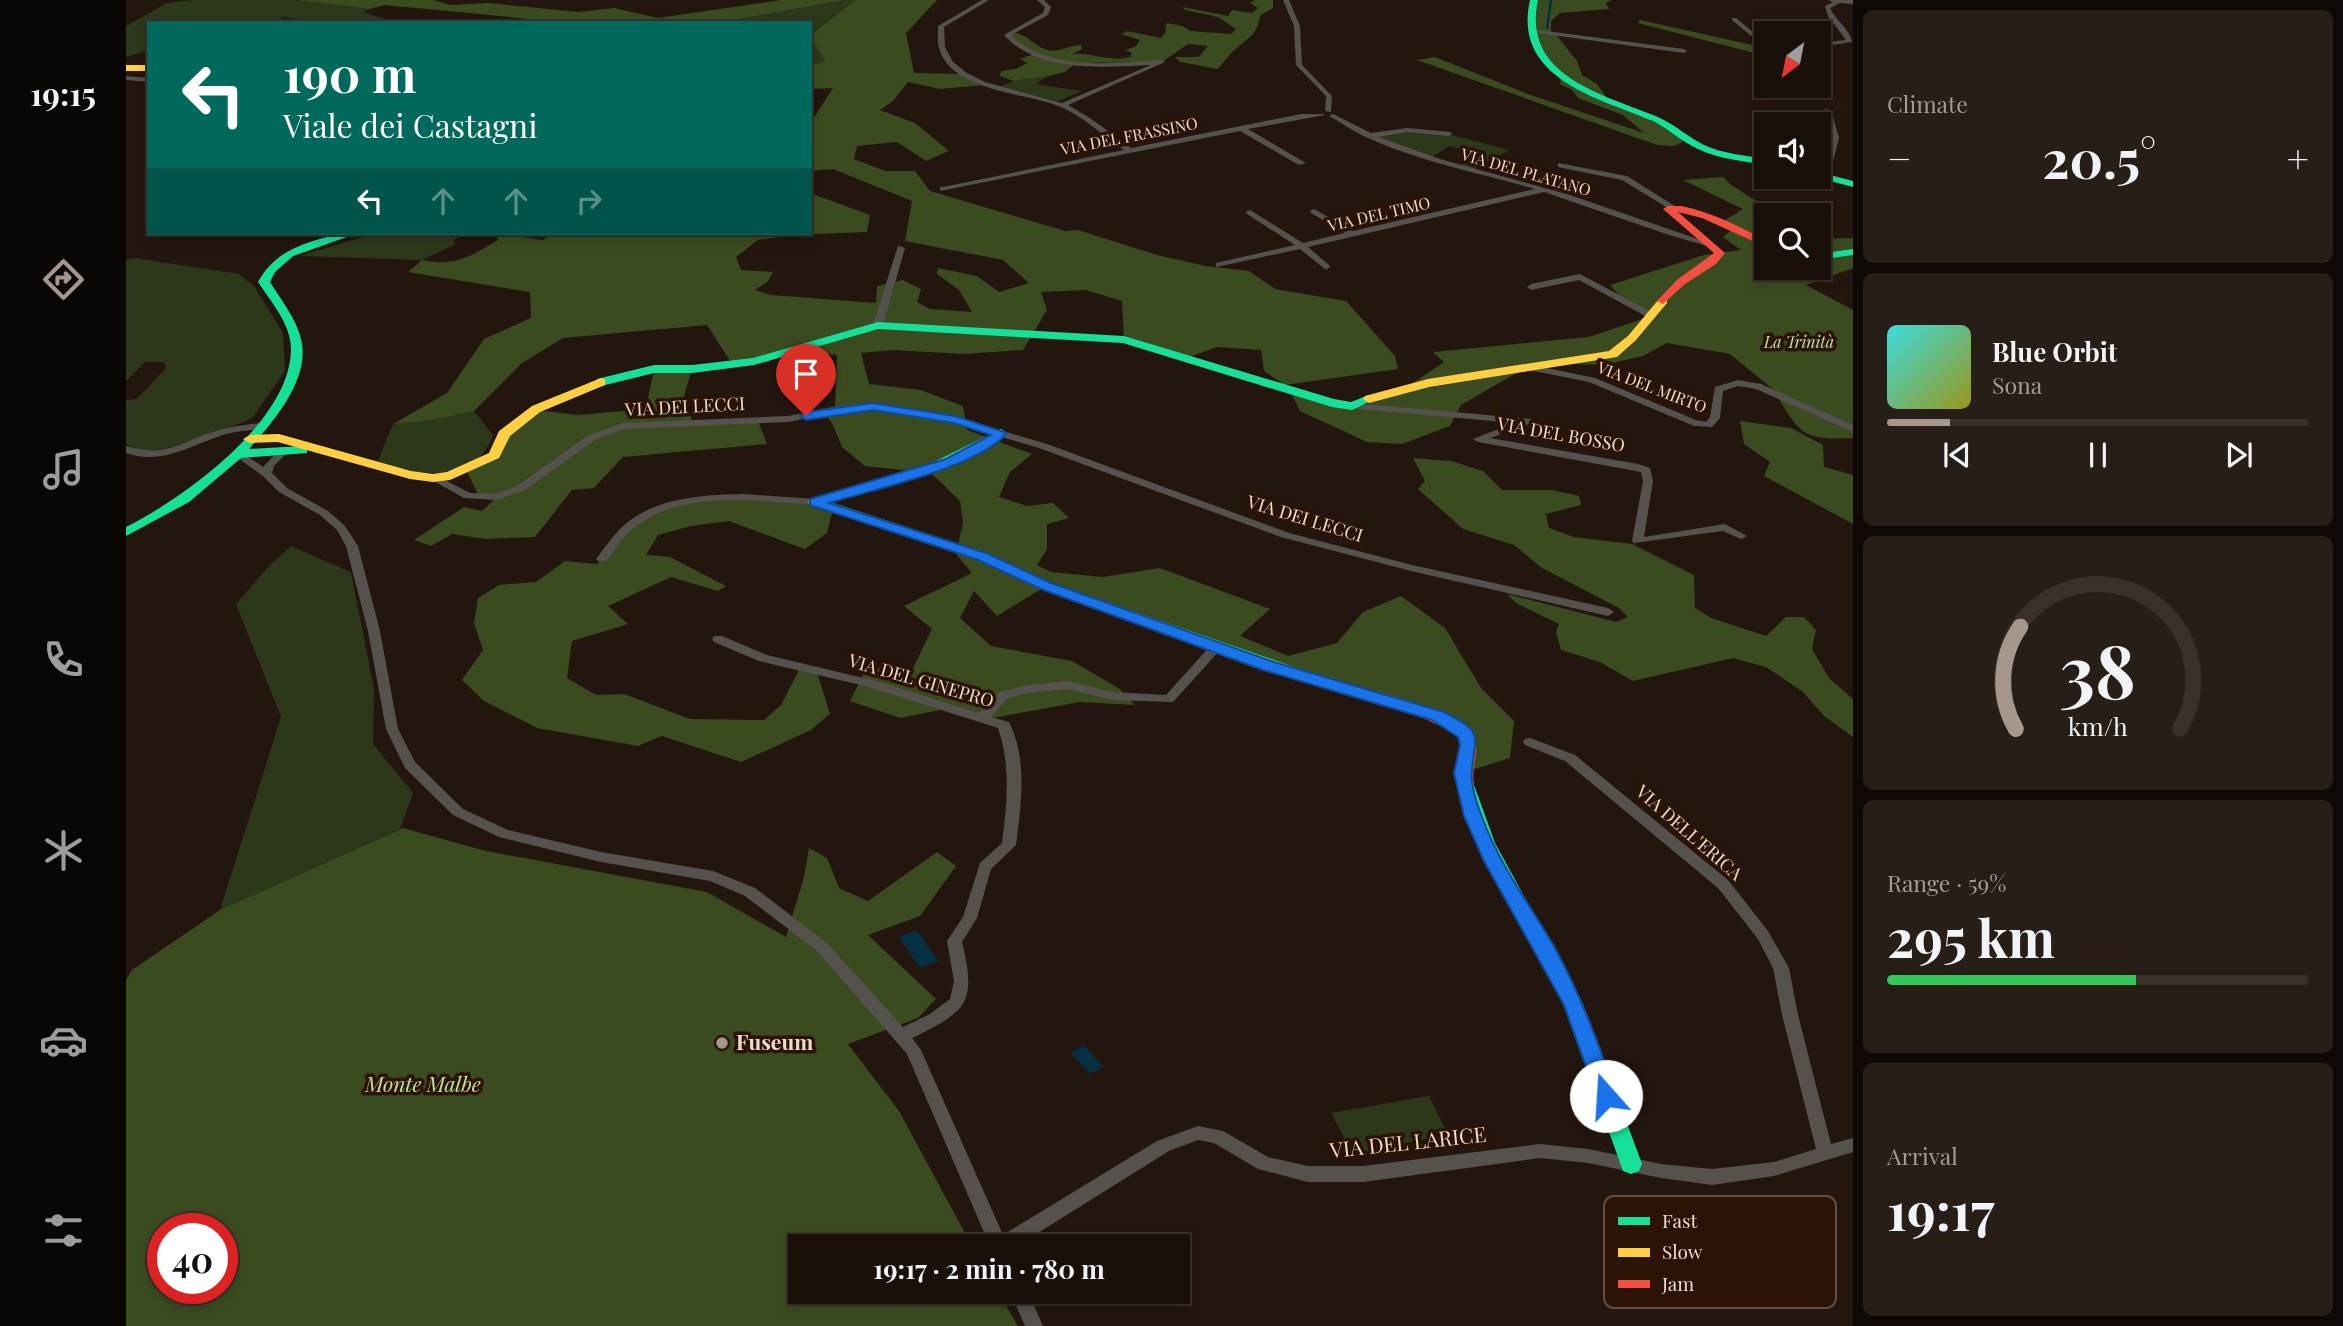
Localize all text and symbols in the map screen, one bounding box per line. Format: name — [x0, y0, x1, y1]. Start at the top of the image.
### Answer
north arrow — [1754, 21, 1830, 98]
map controls — [1754, 21, 1831, 280]
text: 190 m — [283, 40, 416, 105]
icon: left — [168, 49, 259, 140]
text: 19:15 — [30, 71, 96, 114]
text: Climate — [1887, 88, 1968, 119]
text: Viale dei Castagni — [283, 103, 538, 146]
street label: VIA DEL FRASSINO — [1057, 112, 1199, 159]
button: sound — [1754, 112, 1831, 189]
text: 20.5° — [2042, 123, 2156, 192]
text: − — [1887, 132, 1912, 183]
text: + — [2287, 132, 2309, 183]
street label: VIA DEL PLATANO — [1458, 143, 1594, 200]
icon: left — [351, 182, 389, 220]
icon: ahead — [424, 182, 462, 220]
icon: ahead — [497, 182, 535, 220]
icon: right — [570, 182, 608, 220]
street label: VIA DEL TIMO — [1325, 191, 1432, 236]
button: search — [1754, 203, 1831, 280]
icon: directions — [39, 255, 88, 304]
park label: La Trinità — [1763, 331, 1834, 352]
text: Blue Orbit — [1992, 334, 2117, 369]
pin — [776, 344, 836, 416]
icon: arrive — [787, 355, 825, 393]
street label: VIA DEL MIRTO — [1594, 356, 1710, 417]
text: Sona — [1992, 369, 2042, 400]
street label: VIA DEI LECCI — [623, 391, 746, 421]
street label: VIA DEL BOSSO — [1494, 411, 1627, 457]
icon: previous — [1938, 436, 1976, 474]
icon: pause — [2079, 436, 2117, 474]
icon: next — [2220, 436, 2258, 474]
icon: music — [39, 445, 88, 494]
street label: VIA DEI LECCI — [1243, 489, 1366, 547]
text: 38 — [2060, 620, 2136, 717]
icon: phone — [39, 635, 88, 684]
street label: VIA DEL GINEPRO — [845, 648, 997, 712]
text: km/h — [2068, 709, 2128, 742]
street label: VIA DELL'ERICA — [1630, 779, 1749, 886]
icon: climate — [39, 826, 88, 875]
text: Range · 59% — [1887, 867, 2006, 898]
text: 295 km — [1887, 902, 2055, 971]
icon: car — [39, 1016, 88, 1065]
place label: Fuseum — [736, 1027, 813, 1055]
marker: Fuseum — [714, 1035, 730, 1051]
position arrow — [1569, 1059, 1643, 1133]
park label: Monte Malbe — [364, 1069, 481, 1097]
street label: VIA DEL LARICE — [1327, 1119, 1487, 1163]
text: Arrival — [1887, 1140, 1958, 1171]
text: 19:17 — [1887, 1175, 1994, 1244]
legend — [1604, 1196, 1836, 1308]
icon: filters — [39, 1206, 88, 1255]
text: Fast — [1662, 1207, 1698, 1233]
speed limit sign: 40 — [147, 1213, 238, 1304]
text: Slow — [1662, 1238, 1703, 1264]
text: 19:17 · 2 min · 780 m — [873, 1251, 1105, 1286]
text: Jam — [1661, 1270, 1694, 1296]

